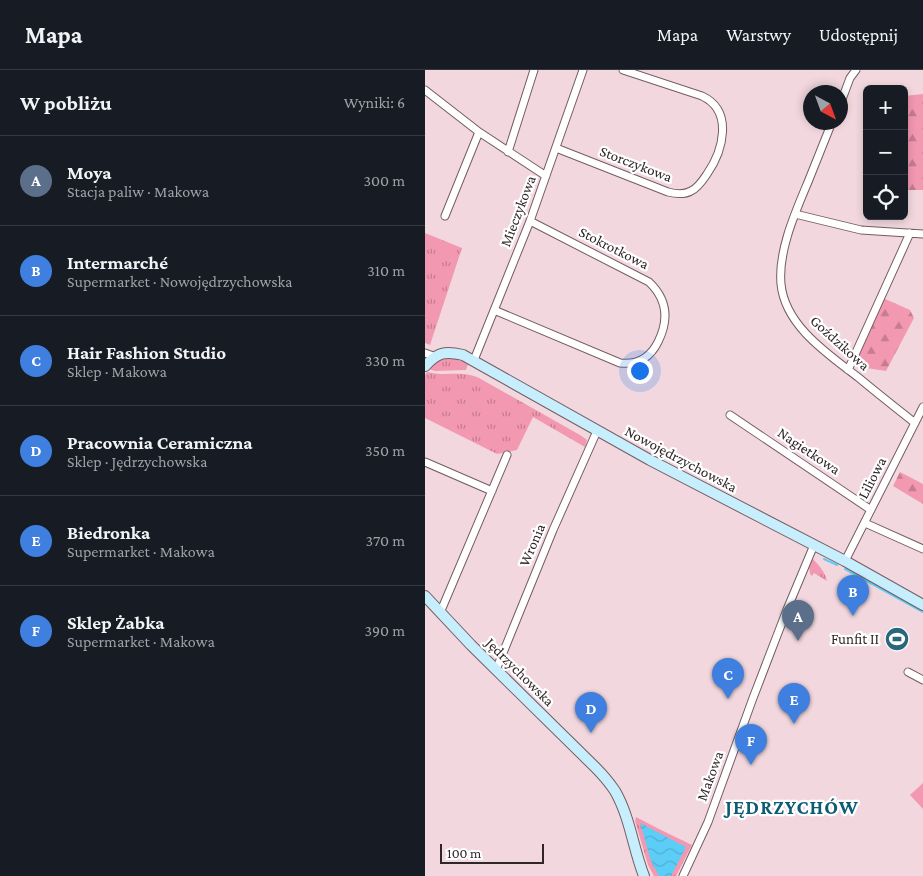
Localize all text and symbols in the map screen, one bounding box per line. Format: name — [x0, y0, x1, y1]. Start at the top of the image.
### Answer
text: Mapa — [25, 21, 83, 48]
text: Mapa — [657, 25, 698, 45]
text: Warstwy — [726, 25, 791, 45]
text: Udostępnij — [819, 25, 898, 45]
north arrow — [803, 85, 848, 130]
map controls — [863, 85, 908, 220]
button: + — [863, 85, 908, 130]
text: W pobliżu — [20, 91, 112, 115]
text: Wyniki: 6 — [344, 94, 405, 111]
button: − — [863, 130, 908, 175]
street label: Storczykowa — [597, 143, 674, 186]
text: Moya — [67, 162, 112, 183]
text: A — [31, 172, 41, 189]
text: 300 m — [363, 172, 405, 189]
street label: Mieczykowa — [497, 173, 540, 249]
button: locate — [863, 175, 908, 220]
text: Stacja paliw · Makowa — [67, 183, 209, 200]
street label: Stokrotkowa — [576, 224, 652, 272]
text: Intermarché — [67, 252, 168, 273]
text: B — [31, 262, 41, 279]
text: 310 m — [367, 262, 405, 279]
text: Supermarket · Nowojędrzychowska — [67, 273, 292, 290]
street label: Goździkowa — [807, 312, 873, 374]
text: Hair Fashion Studio — [67, 342, 226, 363]
text: C — [31, 352, 41, 369]
text: 330 m — [365, 352, 405, 369]
your location — [627, 358, 653, 384]
text: Sklep · Makowa — [67, 363, 167, 380]
street label: Nowojędrzychowska — [622, 423, 740, 496]
street label: Nagietkowa — [774, 424, 843, 479]
text: Pracownia Ceramiczna — [67, 432, 253, 453]
text: D — [30, 442, 42, 459]
text: 350 m — [365, 442, 405, 459]
text: Sklep · Jędrzychowska — [67, 453, 207, 470]
street label: Liliowa — [855, 454, 889, 501]
street label: Wronia — [516, 521, 548, 569]
text: Biedronka — [67, 522, 150, 543]
text: E — [31, 532, 41, 549]
text: 370 m — [366, 532, 405, 549]
text: Supermarket · Makowa — [67, 543, 215, 560]
pin: B — [837, 575, 869, 616]
pin: A — [782, 600, 814, 641]
text: Sklep Żabka — [67, 612, 165, 633]
text: F — [32, 622, 40, 639]
text: 390 m — [364, 622, 405, 639]
sports icon: Funfit II — [884, 626, 910, 652]
place label: Funfit II — [831, 631, 879, 647]
text: Supermarket · Makowa — [67, 633, 215, 650]
street label: Jędrzychowska — [480, 633, 557, 710]
pin: C — [712, 658, 744, 699]
pin: E — [778, 683, 810, 724]
pin: D — [575, 692, 607, 733]
pin: F — [735, 724, 767, 765]
street label: Makowa — [694, 749, 726, 803]
district label: JĘDRZYCHÓW — [723, 796, 859, 818]
scale bar — [440, 841, 544, 864]
text: 100 m — [447, 845, 481, 861]

